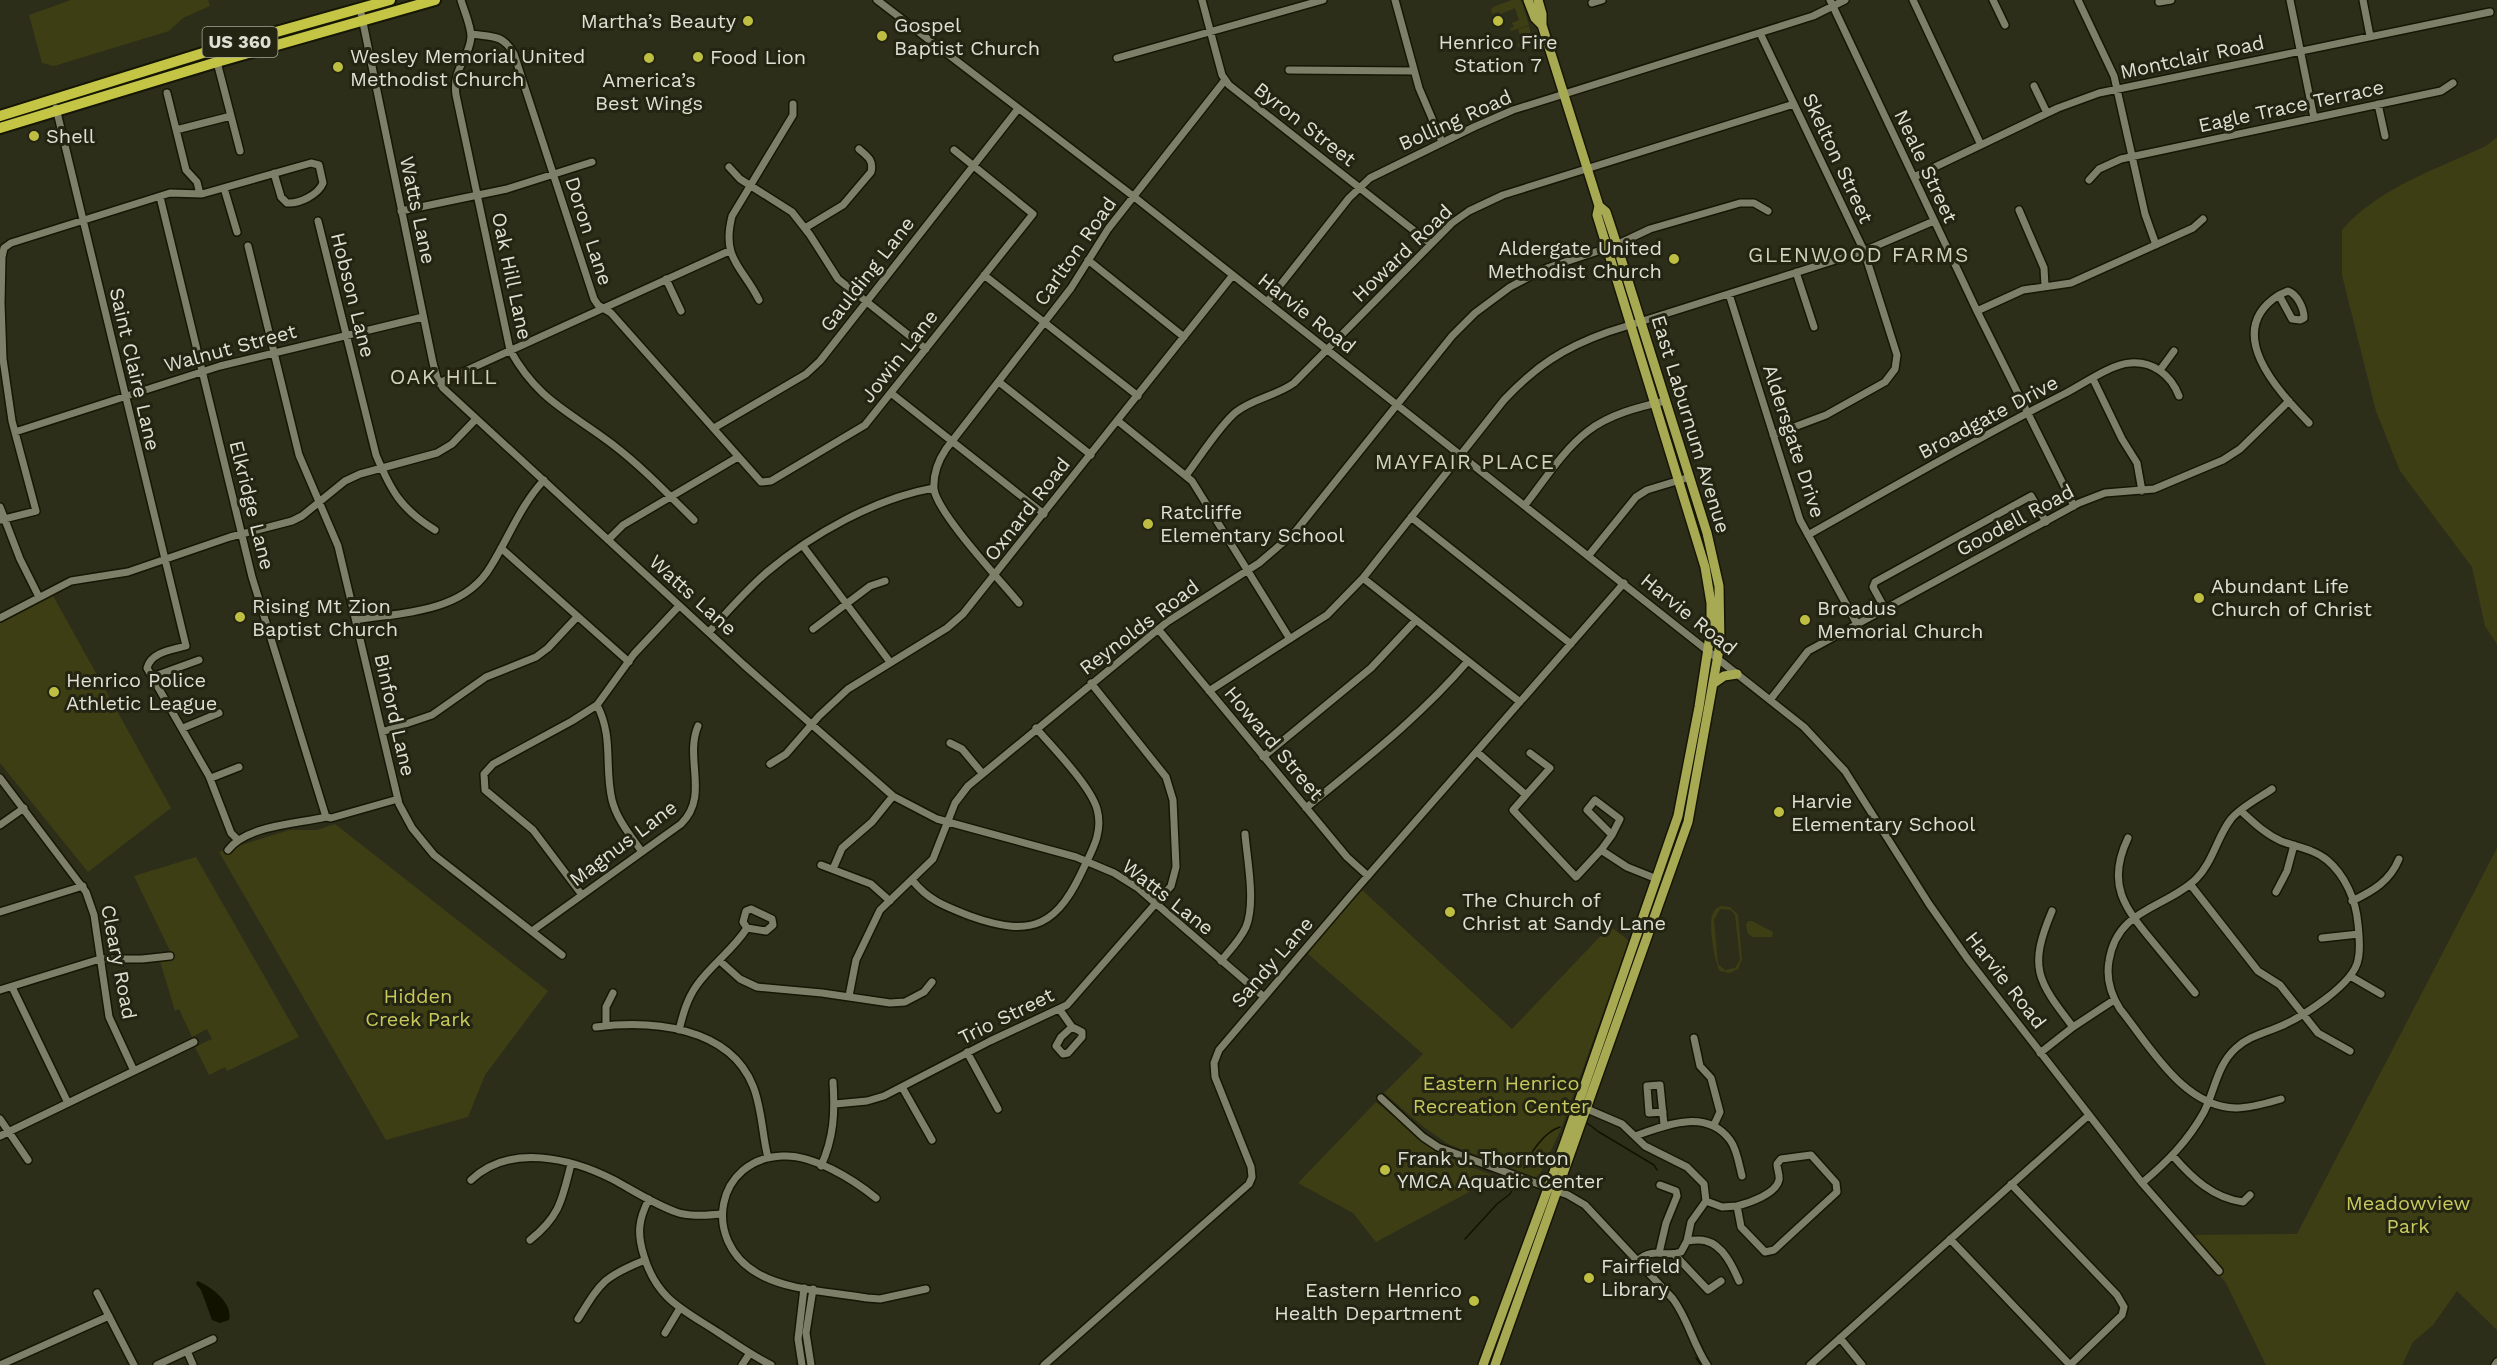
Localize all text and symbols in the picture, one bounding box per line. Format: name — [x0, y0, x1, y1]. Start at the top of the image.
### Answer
place label: Martha’s Beauty — [581, 9, 737, 33]
place label: Gospel Baptist Church — [894, 13, 1040, 60]
marker: Martha’s Beauty — [741, 14, 755, 28]
marker: Henrico Fire Station 7 — [1491, 14, 1505, 28]
road number: US 360 — [202, 27, 278, 57]
marker: Gospel Baptist Church — [875, 29, 889, 43]
place label: Henrico Fire Station 7 — [1439, 30, 1557, 77]
street label: Montclair Road — [2118, 30, 2266, 84]
place label: Wesley Memorial United Methodist Church — [350, 44, 585, 91]
place label: Food Lion — [710, 45, 806, 69]
marker: Food Lion — [691, 50, 705, 64]
marker: America’s Best Wings — [642, 51, 656, 65]
marker: Wesley Memorial United Methodist Church — [331, 60, 345, 74]
place label: America’s Best Wings — [595, 68, 703, 115]
street label: Eagle Trace Terrace — [2196, 75, 2386, 137]
street label: Byron Street — [1249, 77, 1361, 172]
street label: Bolling Road — [1395, 84, 1515, 156]
street label: Skelton Street — [1797, 89, 1879, 227]
street label: Neale Street — [1889, 106, 1963, 227]
place label: Shell — [46, 124, 95, 148]
marker: Shell — [27, 129, 41, 143]
street label: Watts Lane — [395, 154, 441, 266]
street label: Doron Lane — [560, 174, 618, 288]
street label: Carlton Road — [1029, 192, 1121, 310]
street label: Howard Road — [1347, 199, 1457, 307]
street label: Oak Hill Lane — [487, 210, 537, 342]
street label: Gaulding Lane — [815, 212, 919, 336]
street label: Hobson Lane — [326, 230, 380, 360]
place label: Aldergate United Methodist Church — [1488, 236, 1662, 283]
district label: GLENWOOD FARMS — [1748, 242, 1970, 267]
marker: Aldergate United Methodist Church — [1667, 252, 1681, 266]
street label: Harvie Road — [1254, 268, 1360, 358]
street label: Saint Claire Lane — [105, 285, 165, 453]
street label: Jowin Lane — [855, 305, 943, 407]
street label: East Laburnum Avenue — [1646, 312, 1736, 536]
street label: Walnut Street — [161, 319, 299, 377]
street label: Aldersgate Drive — [1758, 361, 1830, 521]
district label: OAK HILL — [390, 364, 498, 389]
street label: Broadgate Drive — [1914, 370, 2062, 464]
street label: Elkridge Lane — [224, 438, 280, 572]
district label: MAYFAIR PLACE — [1375, 449, 1555, 474]
street label: Oxnard Road — [979, 452, 1075, 566]
street label: Goodell Road — [1952, 479, 2078, 561]
place label: Ratcliffe Elementary School — [1160, 500, 1344, 547]
marker: Ratcliffe Elementary School — [1141, 517, 1155, 531]
street label: Watts Lane — [644, 549, 742, 641]
street label: Harvie Road — [1636, 568, 1742, 660]
street label: Reynolds Road — [1074, 574, 1204, 680]
place label: Abundant Life Church of Christ — [2211, 574, 2372, 621]
marker: Abundant Life Church of Christ — [2192, 591, 2206, 605]
place label: Rising Mt Zion Baptist Church — [252, 594, 398, 641]
place label: Broadus Memorial Church — [1817, 596, 1983, 643]
marker: Rising Mt Zion Baptist Church — [233, 610, 247, 624]
marker: Broadus Memorial Church — [1798, 613, 1812, 627]
street label: Binford Lane — [369, 652, 421, 778]
place label: Henrico Police Athletic League — [66, 668, 217, 715]
street label: Howard Street — [1219, 681, 1329, 805]
marker: Henrico Police Athletic League — [47, 685, 61, 699]
place label: Harvie Elementary School — [1791, 789, 1975, 836]
street label: Magnus Lane — [565, 795, 681, 891]
marker: Harvie Elementary School — [1772, 805, 1786, 819]
street label: Watts Lane — [1118, 854, 1218, 940]
place label: The Church of Christ at Sandy Lane — [1462, 888, 1666, 935]
street label: Cleary Road — [96, 903, 142, 1021]
marker: The Church of Christ at Sandy Lane — [1443, 905, 1457, 919]
street label: Sandy Lane — [1226, 912, 1318, 1012]
street label: Harvie Road — [1961, 927, 2051, 1033]
street label: Trio Street — [954, 982, 1058, 1049]
park label: Hidden Creek Park — [365, 984, 471, 1031]
park label: Eastern Henrico Recreation Center — [1413, 1071, 1589, 1118]
place label: Frank J. Thornton YMCA Aquatic Center — [1397, 1146, 1603, 1193]
marker: Frank J. Thornton YMCA Aquatic Center — [1378, 1163, 1392, 1177]
park label: Meadowview Park — [2346, 1191, 2471, 1238]
place label: Fairfield Library — [1601, 1254, 1680, 1301]
marker: Fairfield Library — [1582, 1271, 1596, 1285]
place label: Eastern Henrico Health Department — [1274, 1278, 1463, 1325]
marker: Eastern Henrico Health Department — [1467, 1294, 1481, 1308]

